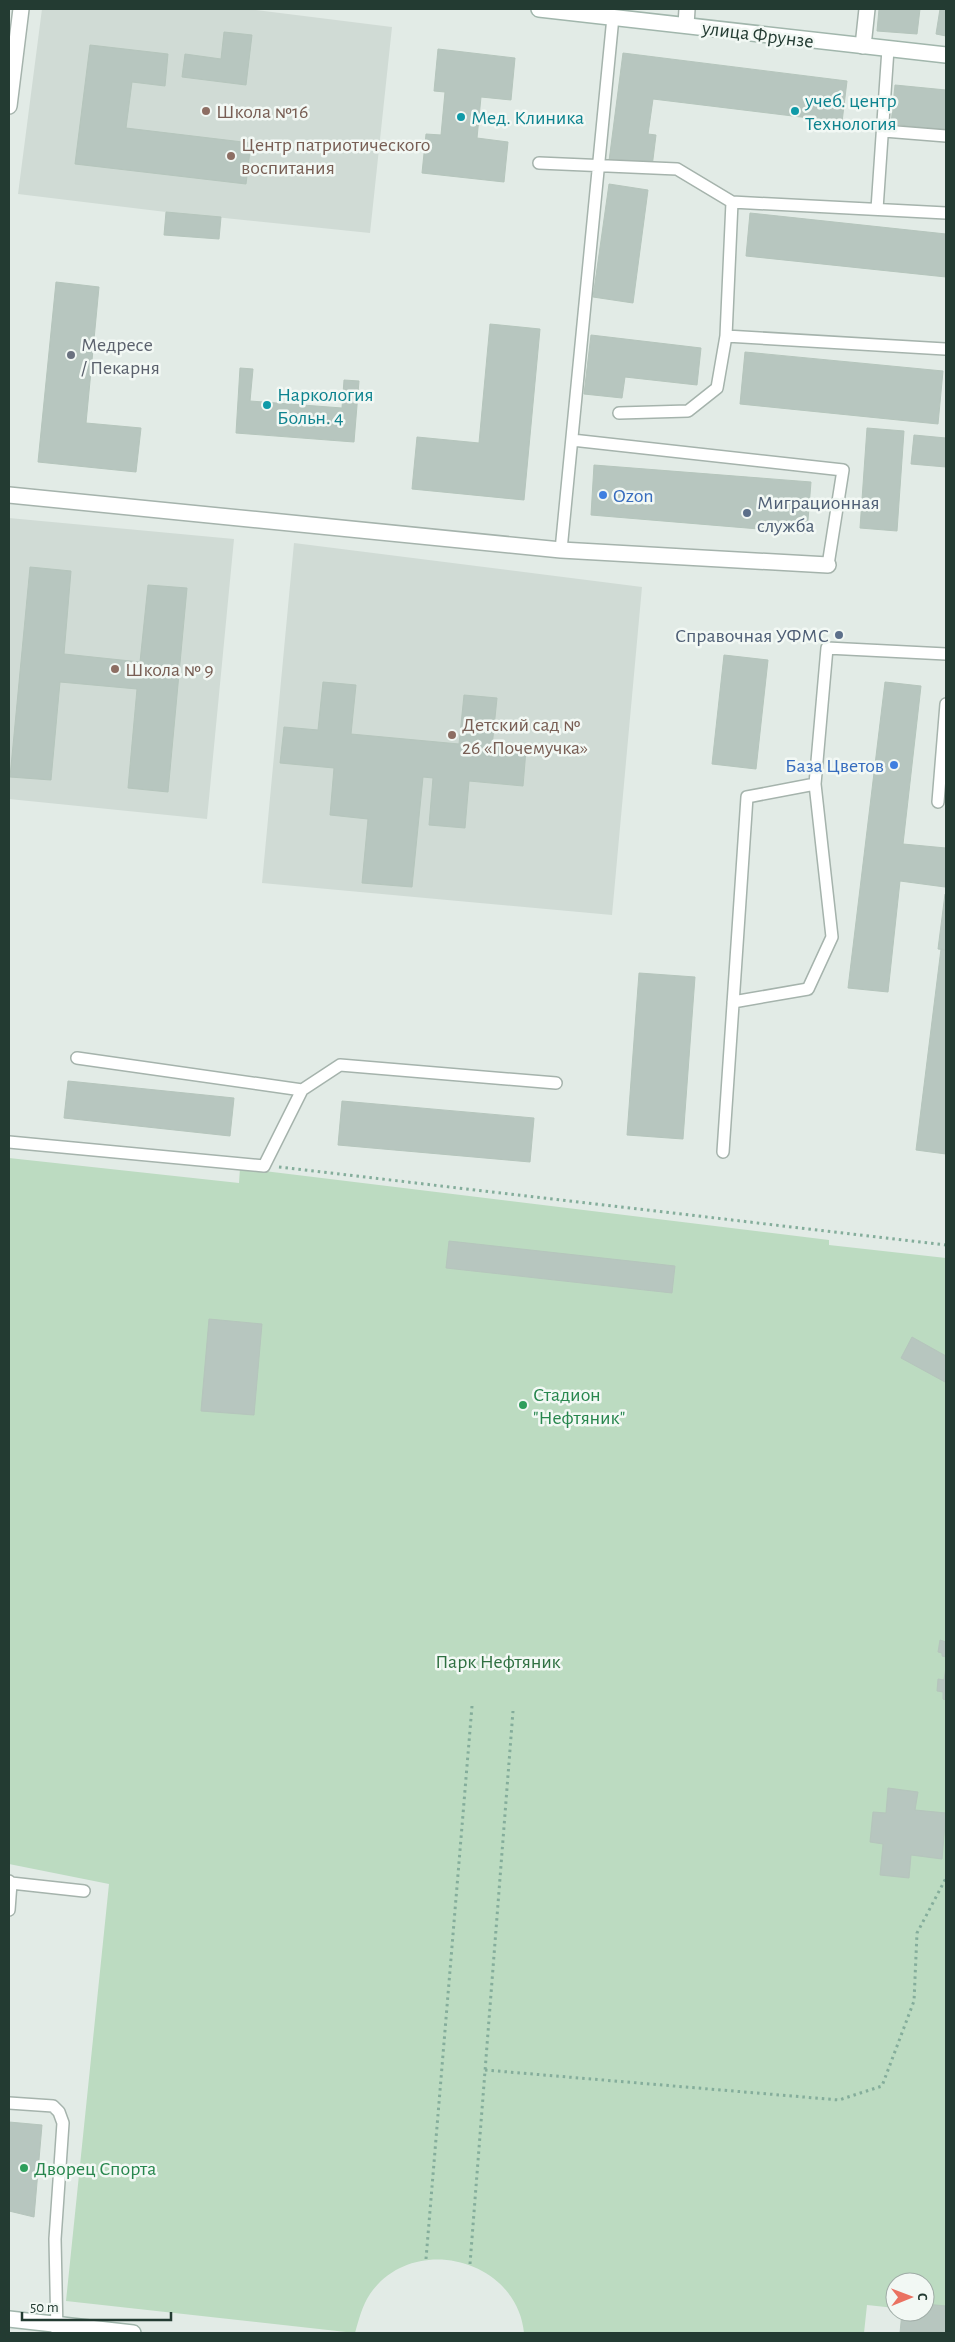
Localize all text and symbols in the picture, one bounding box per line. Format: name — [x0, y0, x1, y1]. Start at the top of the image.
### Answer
street label: улица Фрунзе — [700, 18, 815, 52]
place label: учеб. центр Технология — [804, 91, 897, 134]
place label: Школа №16 — [216, 102, 308, 122]
marker: Школа №16 — [200, 105, 212, 117]
marker: учеб. центр Технология — [789, 105, 801, 117]
place label: Мед. Клиника — [471, 108, 584, 128]
marker: Мед. Клиника — [455, 111, 467, 123]
place label: Центр патриотического воспитания — [241, 135, 430, 178]
marker: Центр патриотического воспитания — [225, 150, 237, 162]
place label: Медресе / Пекарня — [81, 335, 160, 378]
marker: Медресе / Пекарня — [65, 349, 77, 361]
place label: Наркология Больн. 4 — [277, 385, 374, 428]
marker: Наркология Больн. 4 — [261, 399, 273, 411]
place label: Ozon — [613, 486, 654, 506]
marker: Ozon — [597, 489, 609, 501]
place label: Миграционная служба — [757, 493, 880, 536]
marker: Миграционная служба — [741, 507, 753, 519]
place label: Справочная УФМС — [675, 626, 829, 646]
marker: Справочная УФМС — [833, 629, 845, 641]
place label: Школа № 9 — [125, 660, 214, 680]
marker: Школа № 9 — [109, 663, 121, 675]
place label: Детский сад № 26 «Почемучка» — [462, 715, 588, 758]
marker: Детский сад № 26 «Почемучка» — [446, 729, 458, 741]
place label: База Цветов — [785, 756, 884, 776]
marker: База Цветов — [888, 759, 900, 771]
place label: Стадион "Нефтяник" — [533, 1385, 625, 1428]
marker: Стадион "Нефтяник" — [517, 1399, 529, 1411]
park label: Парк Нефтяник — [435, 1652, 561, 1672]
place label: Дворец Спорта — [34, 2159, 156, 2179]
marker: Дворец Спорта — [18, 2162, 30, 2174]
north arrow — [885, 2272, 935, 2322]
scale bar — [22, 2290, 171, 2322]
text: С — [915, 2293, 929, 2301]
text: 50 m — [30, 2300, 59, 2315]

